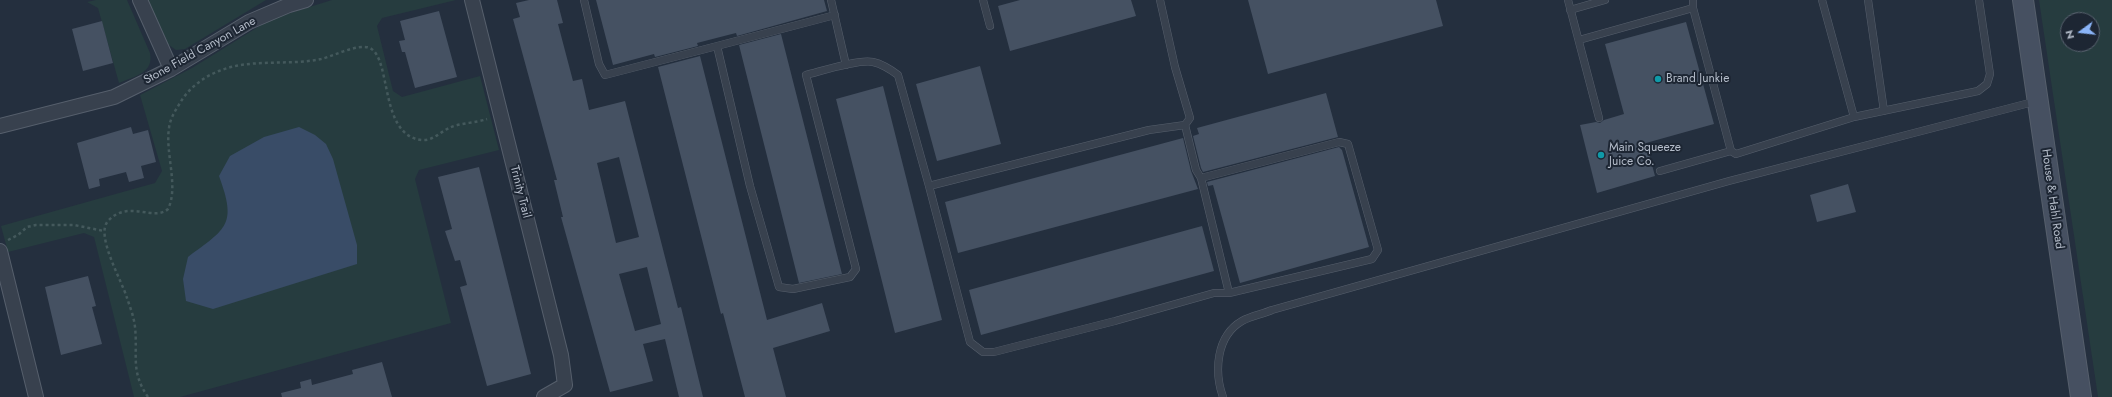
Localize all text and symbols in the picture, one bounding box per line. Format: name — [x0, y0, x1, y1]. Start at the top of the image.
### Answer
north arrow — [2060, 12, 2100, 52]
street label: Stone Field Canyon Lane — [141, 14, 259, 88]
text: N — [2061, 29, 2078, 41]
place label: Brand Junkie — [1666, 72, 1729, 86]
marker: Brand Junkie — [1653, 74, 1663, 84]
place label: Main Squeeze Juice Co. — [1609, 141, 1681, 169]
street label: House & Hahl Road — [2038, 148, 2066, 250]
marker: Main Squeeze Juice Co. — [1596, 150, 1606, 160]
street label: Trinity Trail — [507, 164, 533, 220]

